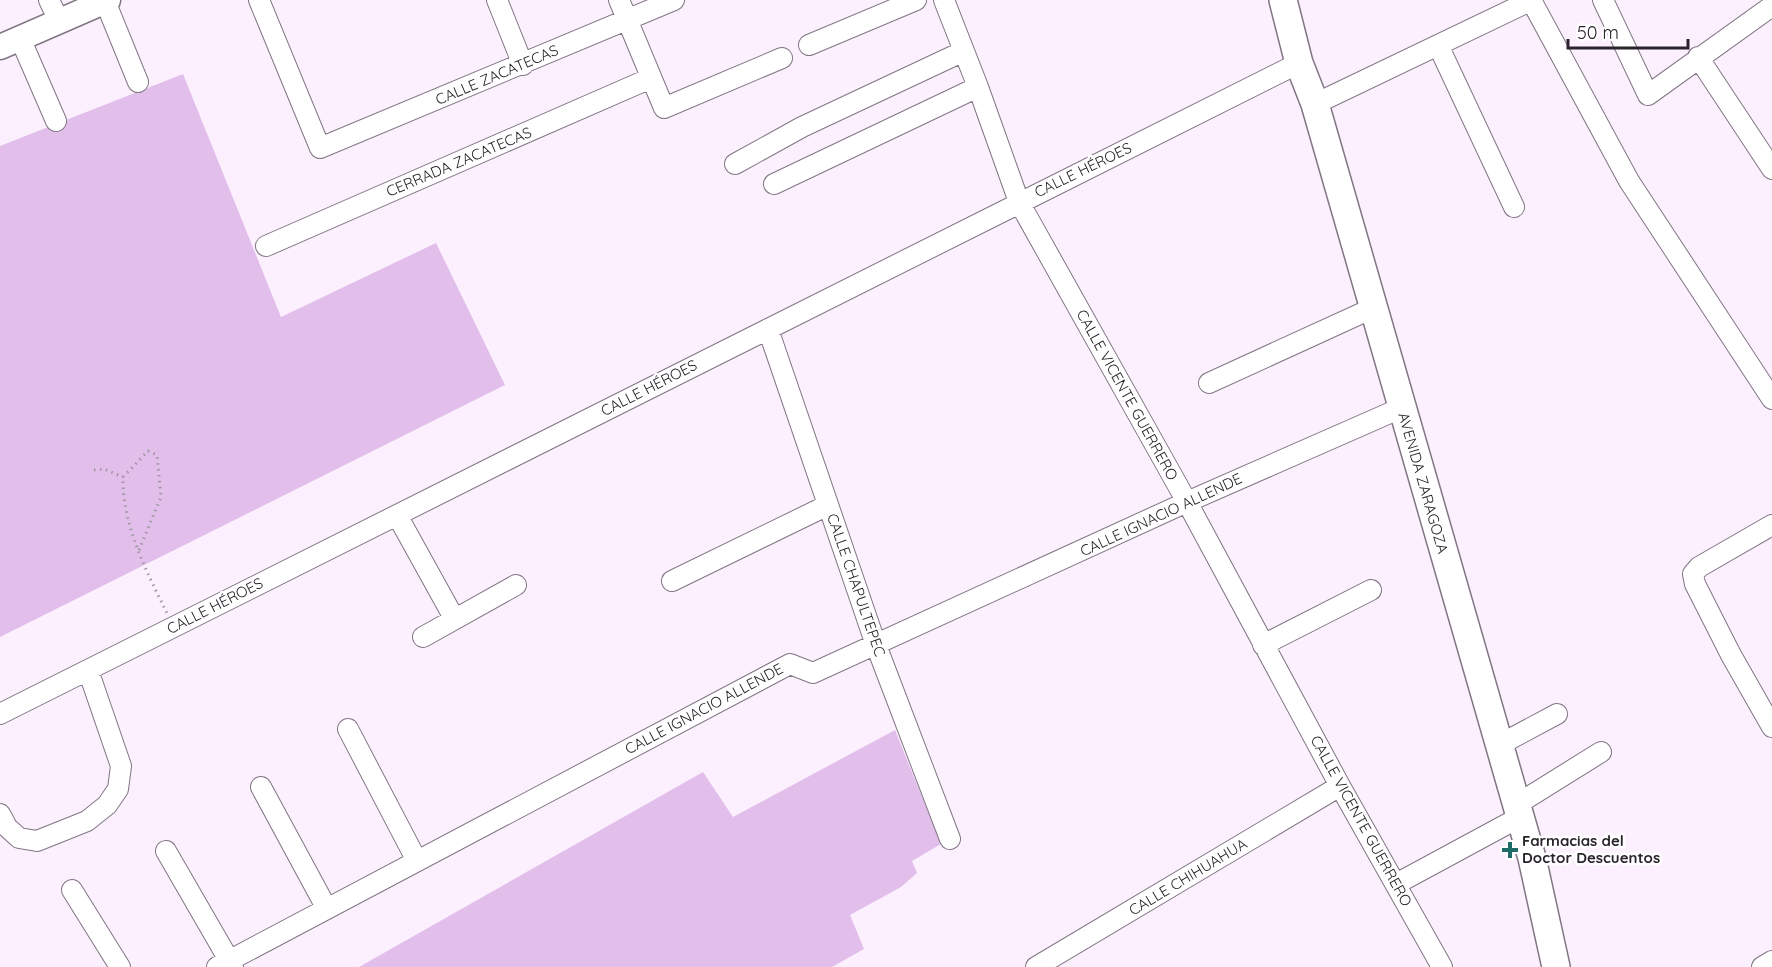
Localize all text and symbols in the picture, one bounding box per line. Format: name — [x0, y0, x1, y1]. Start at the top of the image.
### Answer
scale bar — [1568, 12, 1688, 50]
text: 50 m — [1577, 21, 1619, 44]
street label: CALLE ZACATECAS — [433, 40, 561, 109]
street label: CERRADA ZACATECAS — [383, 122, 534, 201]
street label: CALLE HÉROES — [1031, 138, 1134, 201]
street label: CALLE VICENTE GUERRERO — [1072, 306, 1182, 483]
street label: CALLE HÉROES — [597, 355, 700, 420]
street label: AVENIDA ZARAGOZA — [1394, 410, 1453, 556]
street label: CALLE IGNACIO ALLENDE — [1077, 469, 1245, 560]
street label: CALLE CHAPULTEPEC — [823, 511, 890, 659]
street label: CALLE HÉROES — [163, 573, 266, 638]
street label: CALLE IGNACIO ALLENDE — [621, 659, 786, 758]
street label: CALLE VICENTE GUERRERO — [1306, 732, 1416, 909]
place label: Farmacias del Doctor Descuentos — [1522, 831, 1660, 867]
street label: CALLE CHIHUAHUA — [1125, 834, 1251, 919]
marker: Farmacias del Doctor Descuentos — [1503, 843, 1517, 857]

